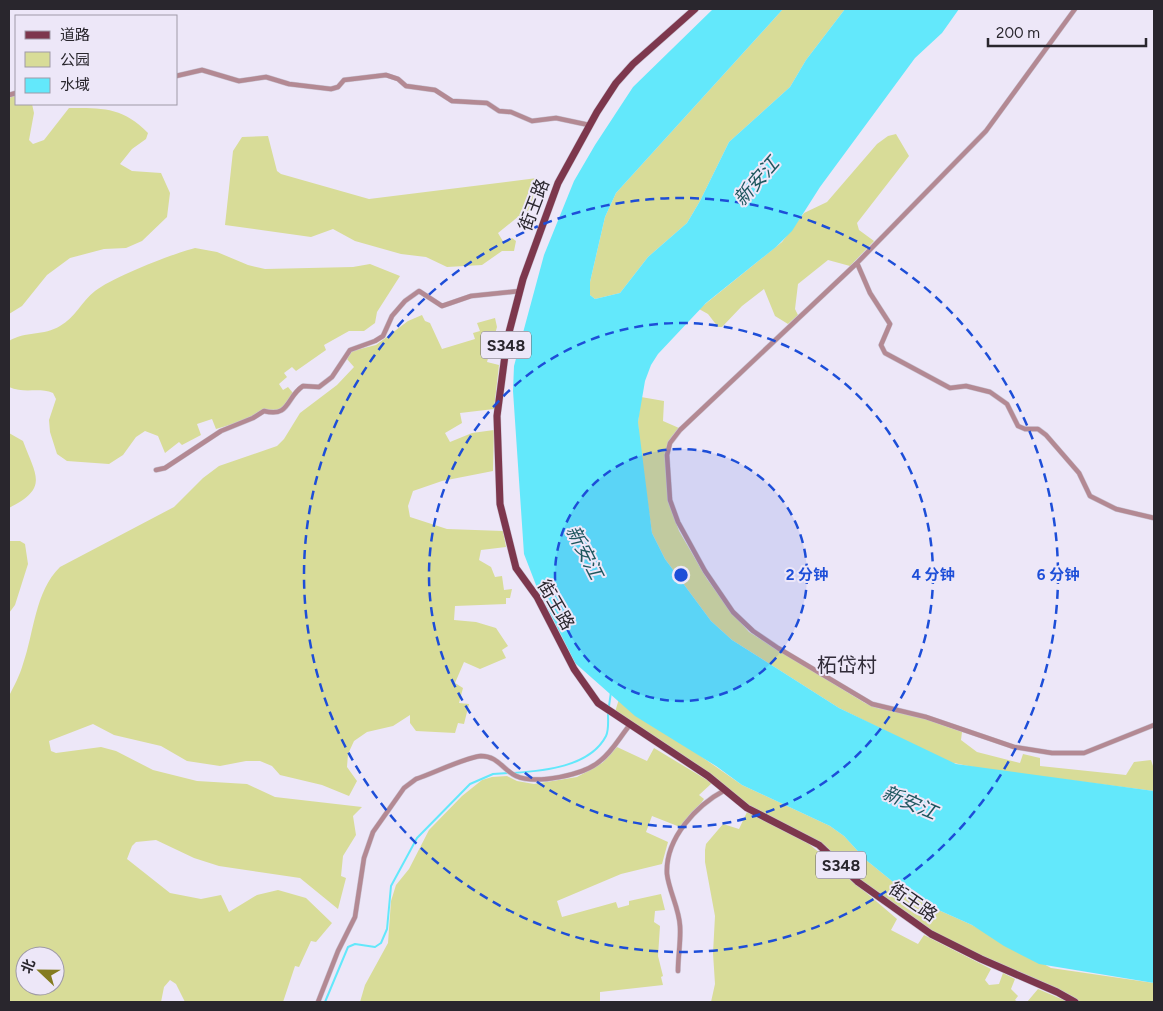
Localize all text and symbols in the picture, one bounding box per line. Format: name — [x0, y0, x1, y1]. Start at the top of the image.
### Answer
legend — [15, 15, 178, 105]
scale bar — [988, 15, 1146, 47]
text: 200 m — [996, 24, 1040, 42]
text: 道路 — [60, 26, 90, 44]
text: 公园 — [60, 51, 90, 69]
text: 水域 — [60, 76, 90, 94]
water label: 新安江 — [729, 151, 785, 210]
street label: 街王路 — [514, 176, 554, 234]
road number: S348 — [481, 332, 531, 358]
water label: 新安江 — [561, 522, 609, 585]
centre of rings — [672, 566, 690, 584]
text: 2 分钟 — [786, 566, 828, 584]
text: 4 分钟 — [911, 566, 955, 584]
text: 6 分钟 — [1037, 566, 1079, 584]
street label: 街王路 — [533, 576, 579, 634]
district label: 柘岱村 — [817, 653, 877, 677]
water label: 新安江 — [879, 781, 942, 825]
road number: S348 — [816, 852, 866, 878]
street label: 街王路 — [885, 878, 941, 926]
north arrow — [15, 946, 65, 996]
text: 北 — [18, 957, 39, 976]

